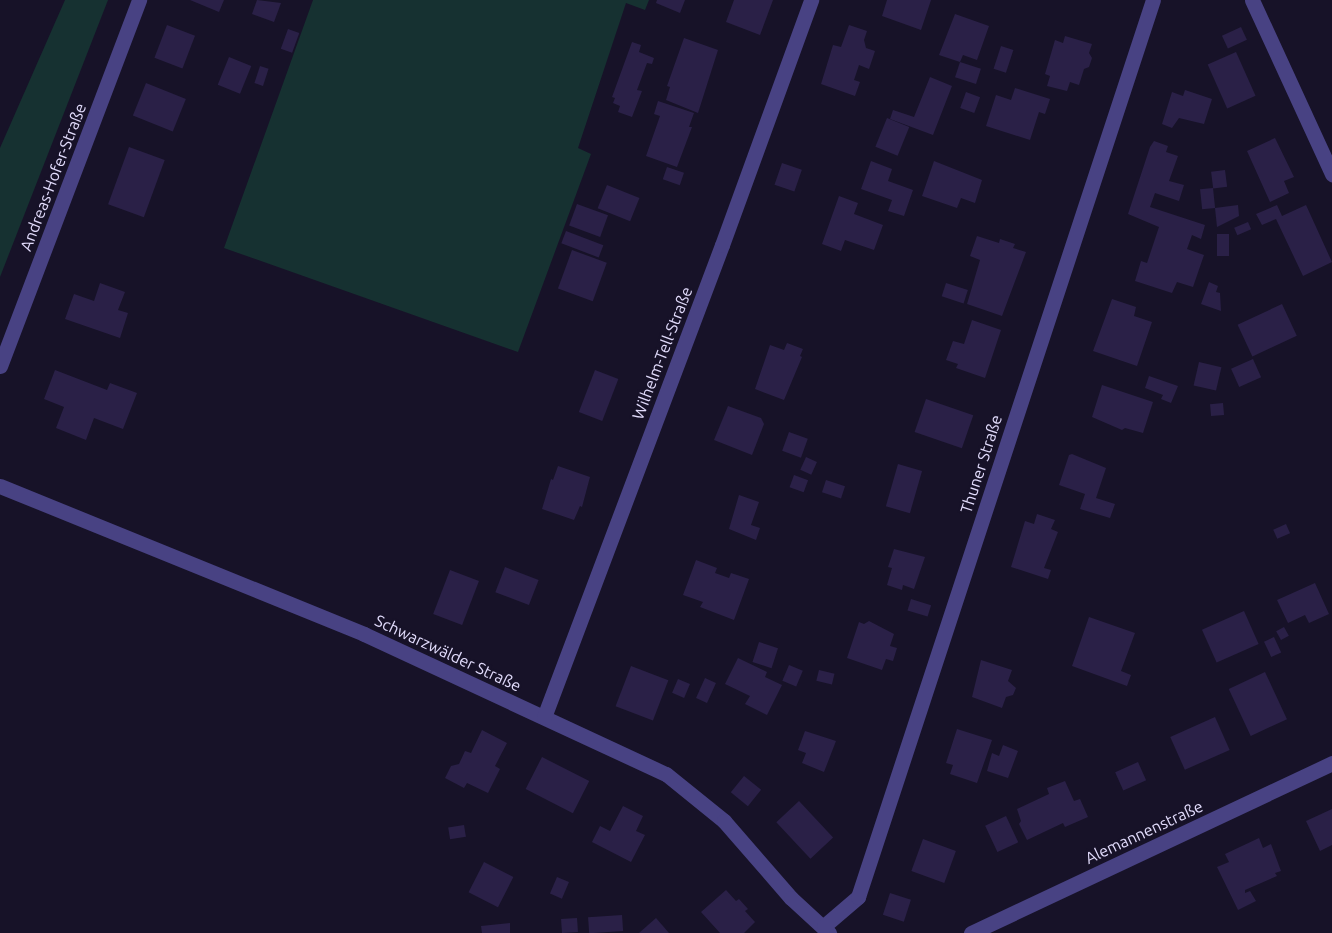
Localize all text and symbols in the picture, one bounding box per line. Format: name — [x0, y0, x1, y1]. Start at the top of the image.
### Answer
street label: Andreas-Hofer-Straße — [16, 100, 90, 254]
street label: Wilhelm-Tell-Straße — [628, 284, 696, 422]
street label: Thuner Straße — [956, 412, 1006, 516]
street label: Schwarzwälder Straße — [372, 611, 524, 695]
street label: Alemannenstraße — [1082, 796, 1206, 868]

